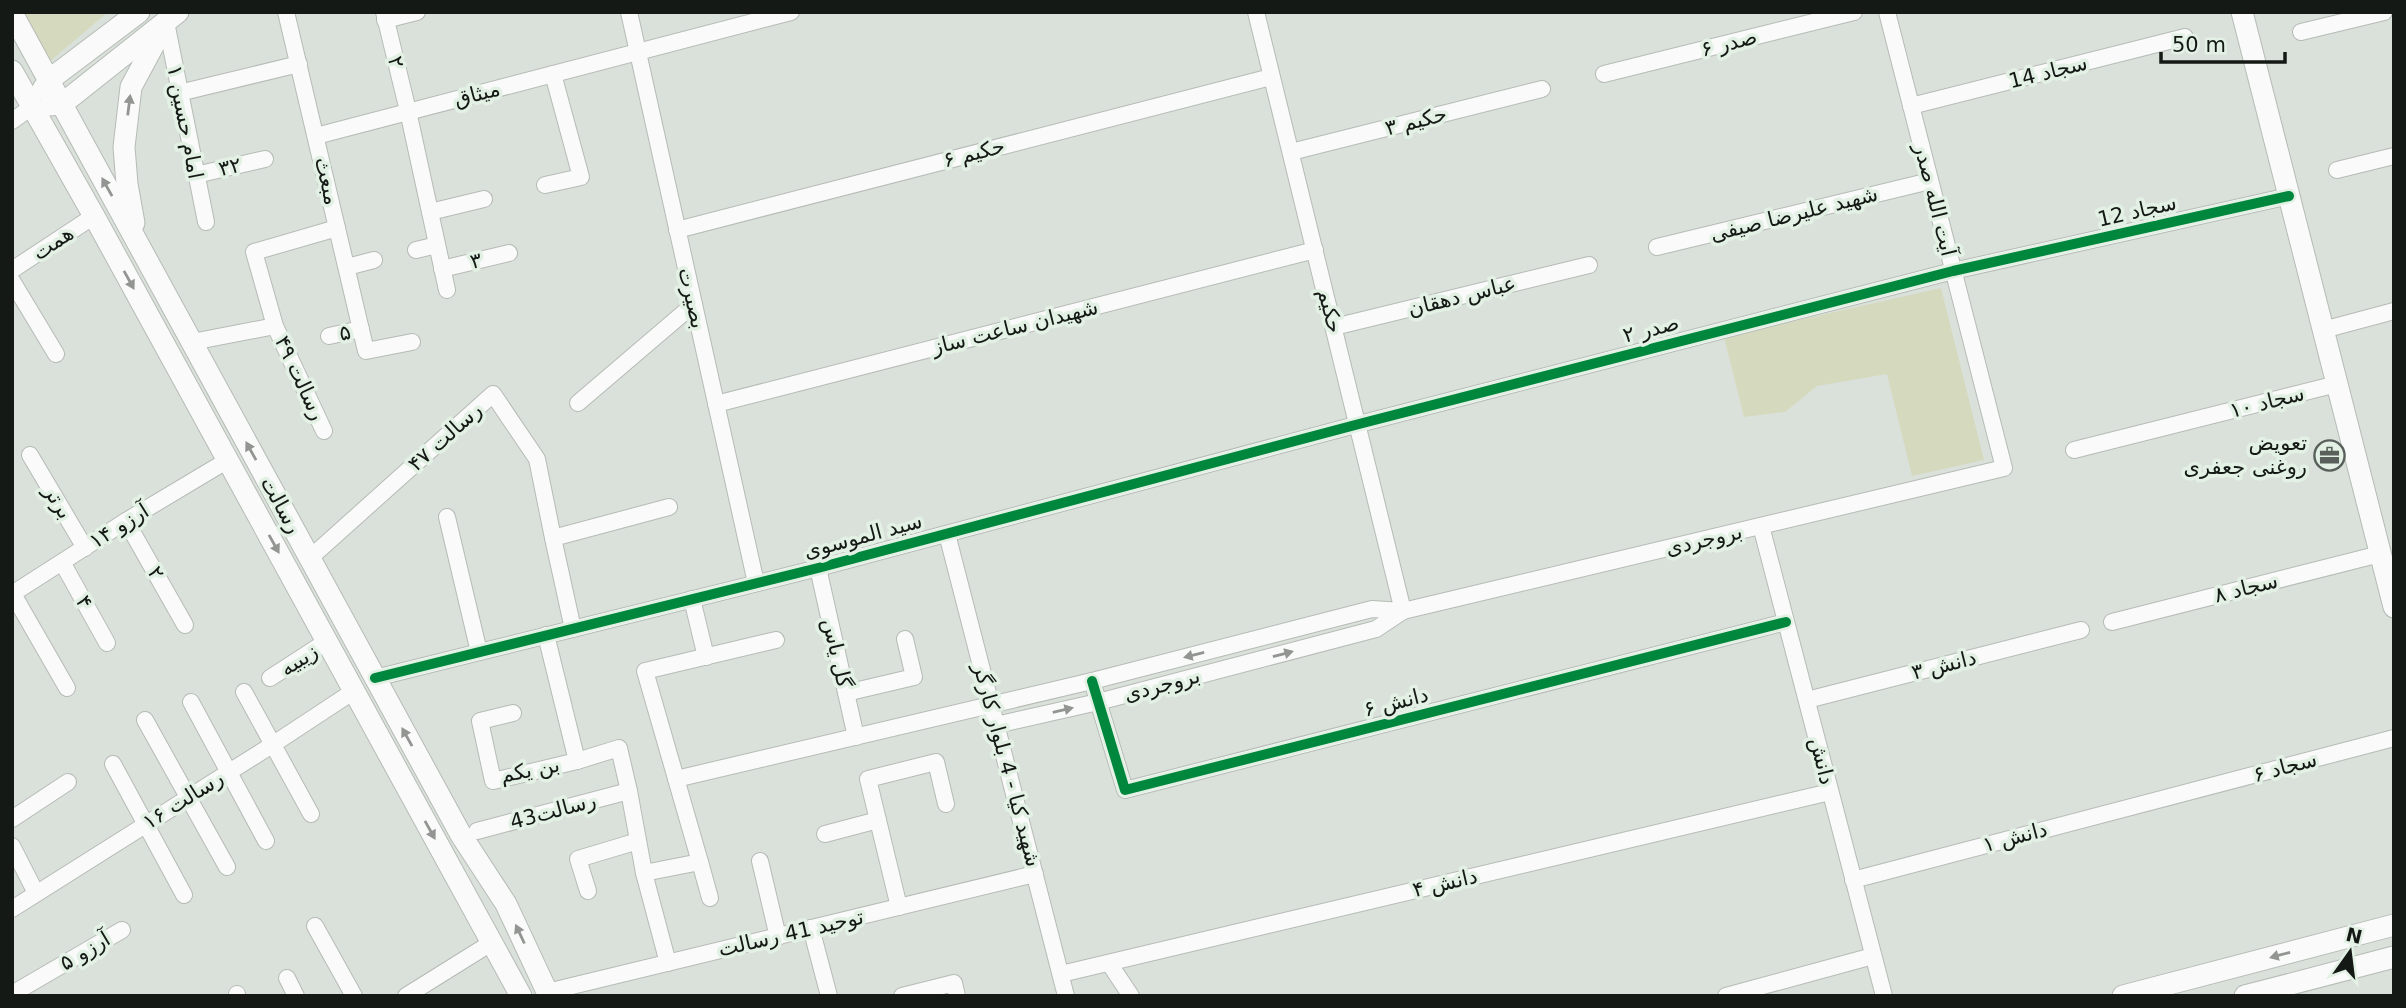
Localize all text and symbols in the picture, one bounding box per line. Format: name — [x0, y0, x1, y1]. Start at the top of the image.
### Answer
scale bar — [2161, 21, 2285, 65]
street label: صدر ۶ — [1698, 24, 1760, 62]
text: 50 m — [2172, 33, 2226, 57]
street label: سجاد 14 — [2006, 51, 2090, 93]
street label: ۲ — [383, 54, 409, 70]
street label: امام حسین ۱ — [162, 63, 208, 181]
street label: میثاق — [451, 76, 503, 112]
one-way arrow — [123, 94, 134, 116]
street label: حکیم ۳ — [1383, 102, 1450, 141]
street label: حکیم ۶ — [941, 134, 1008, 173]
street label: آیت الله صدر — [1909, 140, 1962, 260]
street label: ۳۲ — [216, 153, 244, 181]
street label: مبعث — [310, 155, 344, 207]
one-way arrow — [101, 177, 113, 197]
street label: شهید علیرضا صیفی — [1708, 182, 1880, 246]
street label: سجاد 12 — [2095, 190, 2179, 232]
street label: همت — [28, 221, 78, 265]
street label: ۳ — [468, 248, 484, 274]
street label: بصیرت — [673, 265, 711, 331]
one-way arrow — [123, 270, 135, 290]
street label: عباس دهقان — [1406, 271, 1518, 321]
street label: حکیم — [1312, 286, 1347, 336]
street label: شهیدان ساعت ساز — [928, 295, 1101, 360]
street label: صدر ۲ — [1620, 310, 1682, 348]
street label: ۵ — [337, 320, 353, 346]
street label: رسالت ۴۹ — [270, 332, 330, 424]
street label: سجاد ۱۰ — [2227, 381, 2307, 423]
street label: رسالت ۴۷ — [403, 398, 487, 476]
place label: تعویض روغنی جعفری — [2183, 431, 2307, 479]
office icon: تعویض روغنی جعفری — [2313, 438, 2347, 472]
one-way arrow — [245, 441, 257, 461]
street label: رسالت — [256, 472, 306, 538]
street label: برتر — [38, 480, 77, 523]
street label: ۱۴ آرزو — [84, 497, 154, 554]
street label: سید الموسوی — [801, 509, 925, 563]
street label: بروجردی — [1663, 520, 1745, 560]
one-way arrow — [268, 534, 280, 554]
street label: ۲ — [143, 562, 169, 584]
street label: سجاد ۸ — [2212, 569, 2280, 607]
street label: ۴ — [71, 591, 97, 613]
street label: گل یاس — [817, 616, 857, 690]
street label: زیبیه — [276, 639, 322, 681]
street label: دانش ۳ — [1909, 645, 1979, 685]
one-way arrow — [1273, 648, 1294, 658]
one-way arrow — [1183, 650, 1205, 661]
street label: شهید کیا - 4 بلوار کارگر — [968, 660, 1046, 869]
street label: بروجردی — [1121, 663, 1203, 707]
street label: دانش ۶ — [1361, 682, 1431, 722]
one-way arrow — [1052, 704, 1074, 715]
one-way arrow — [401, 727, 413, 746]
street label: دانش — [1805, 735, 1839, 787]
street label: سجاد ۶ — [2251, 747, 2319, 787]
street label: بن یکم — [498, 753, 562, 788]
street label: رسالت ۱۶ — [138, 766, 228, 834]
street label: رسالت43 — [507, 788, 599, 834]
street label: دانش ۱ — [1980, 817, 2050, 857]
one-way arrow — [424, 820, 436, 840]
street label: دانش ۴ — [1410, 864, 1480, 902]
street label: توحید 41 رسالت — [716, 905, 866, 961]
north arrow — [2315, 917, 2385, 987]
text: N — [2344, 923, 2364, 948]
one-way arrow — [514, 924, 526, 944]
street label: آرزو ۵ — [55, 925, 115, 975]
one-way arrow — [2269, 950, 2291, 961]

